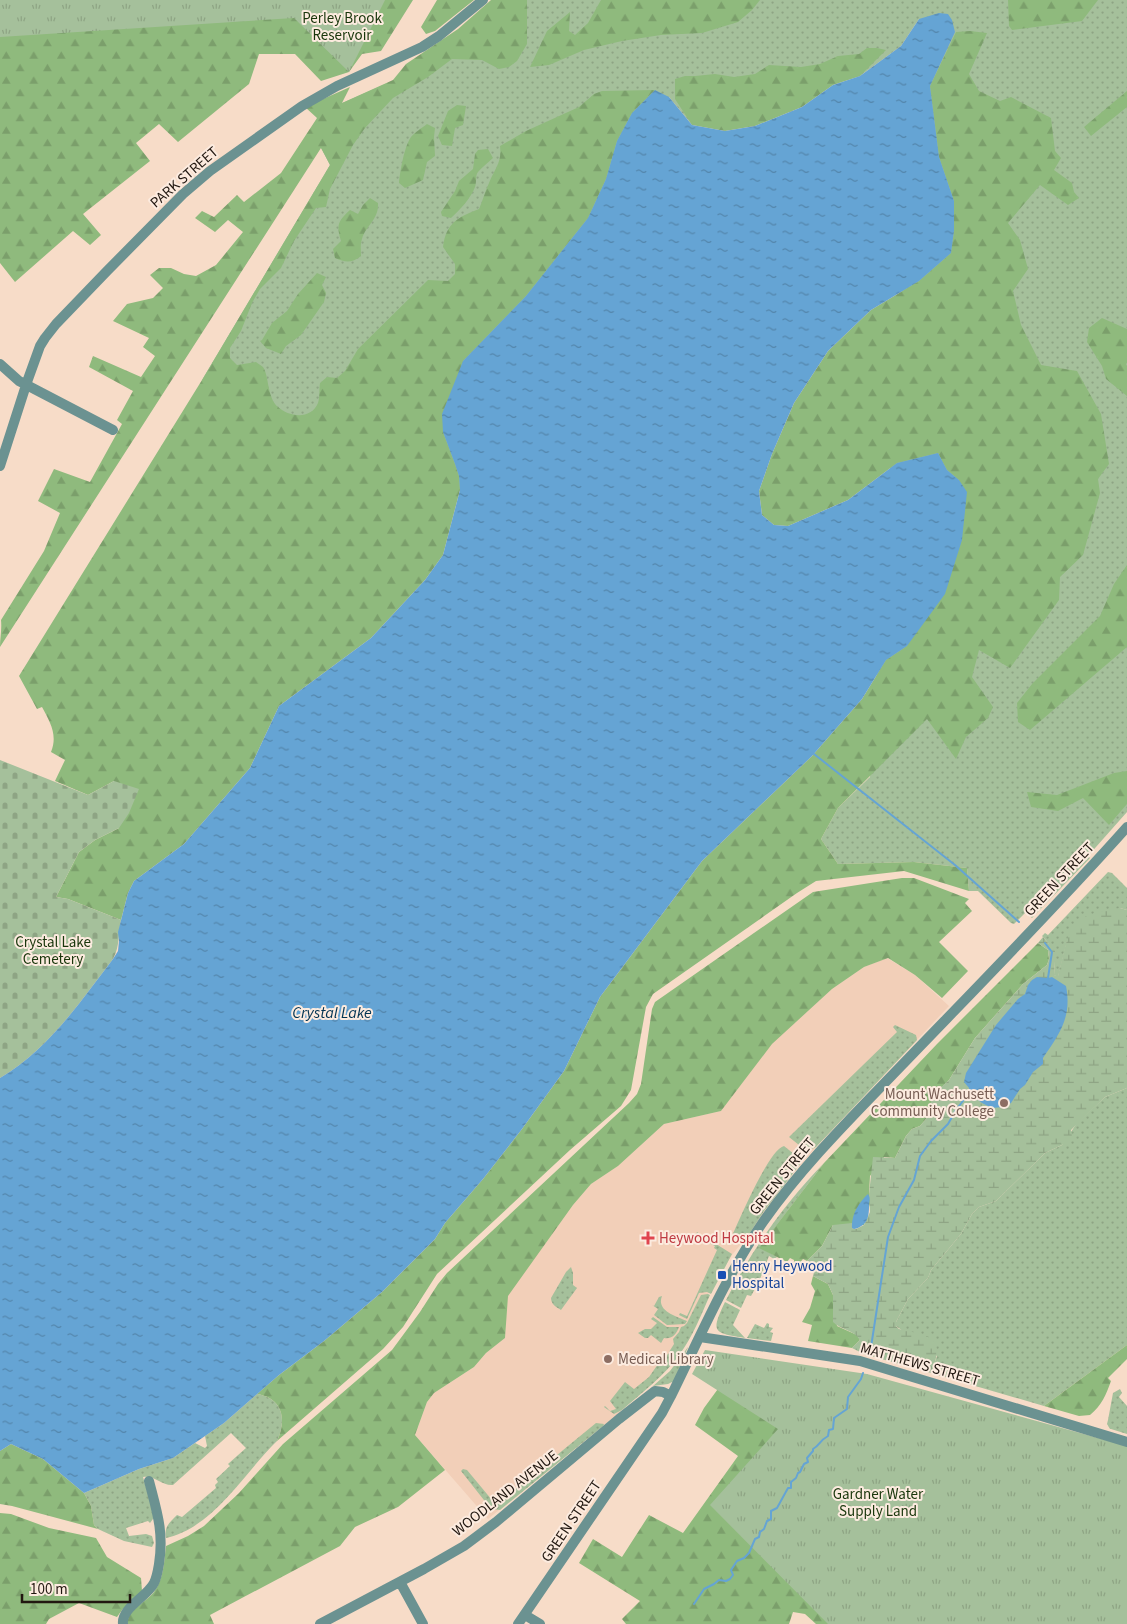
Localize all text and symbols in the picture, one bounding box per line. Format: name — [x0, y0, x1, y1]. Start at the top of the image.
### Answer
park label: Perley Brook Reservoir — [302, 8, 382, 46]
street label: PARK STREET — [146, 142, 223, 213]
street label: GREEN STREET — [1019, 838, 1099, 921]
park label: Crystal Lake Cemetery — [15, 932, 91, 970]
water label: Crystal Lake — [292, 1002, 372, 1024]
place label: Mount Wachusett Community College — [871, 1084, 994, 1122]
marker: Mount Wachusett Community College — [998, 1097, 1010, 1109]
street label: GREEN STREET — [745, 1133, 820, 1220]
place label: Heywood Hospital — [659, 1228, 774, 1249]
marker: Heywood Hospital — [641, 1231, 655, 1245]
place label: Henry Heywood Hospital — [732, 1256, 833, 1294]
marker: Henry Heywood Hospital — [716, 1269, 728, 1281]
street label: MATTHEWS STREET — [858, 1337, 982, 1392]
place label: Medical Library — [618, 1349, 714, 1370]
marker: Medical Library — [602, 1353, 614, 1365]
street label: WOODLAND AVENUE — [448, 1445, 563, 1541]
street label: GREEN STREET — [536, 1476, 607, 1566]
park label: Gardner Water Supply Land — [833, 1484, 924, 1522]
scale bar — [22, 1572, 130, 1604]
text: 100 m — [30, 1579, 68, 1600]

